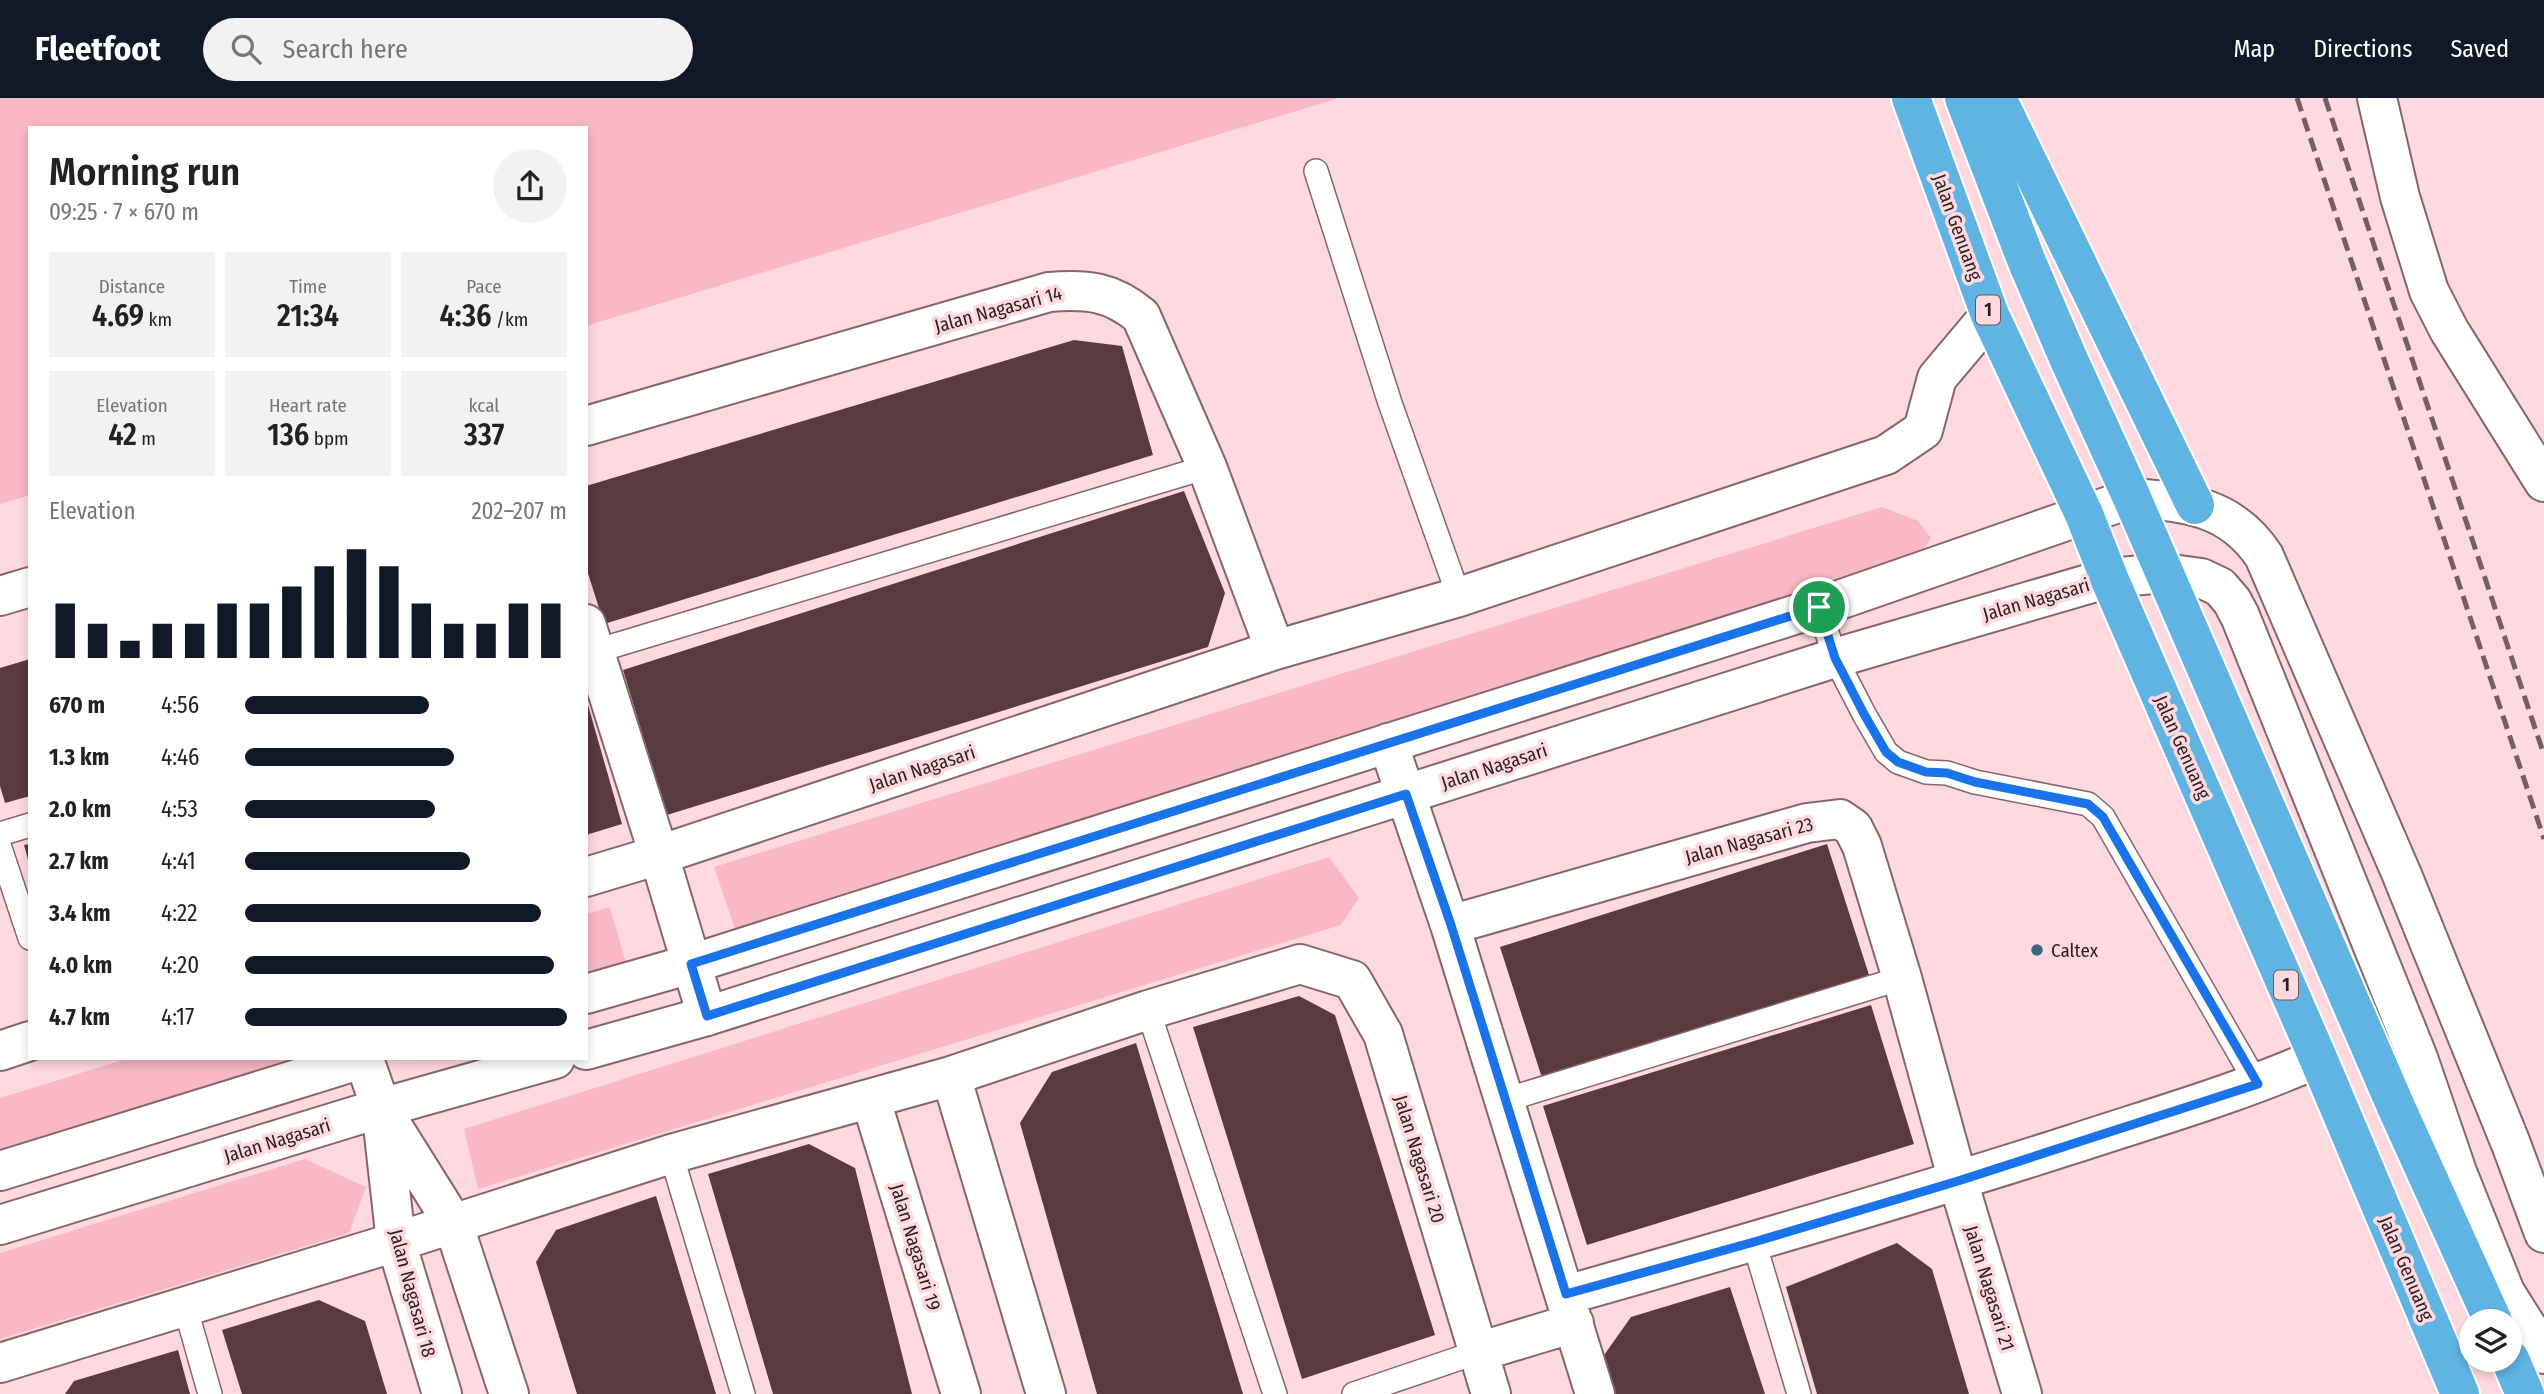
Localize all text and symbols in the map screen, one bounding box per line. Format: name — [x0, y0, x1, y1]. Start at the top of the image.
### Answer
search box — [203, 18, 693, 81]
text: Fleetfoot — [35, 29, 161, 69]
icon: search — [227, 30, 265, 68]
text: Search here — [283, 34, 408, 65]
text: Map — [2234, 35, 2275, 63]
text: Directions — [2313, 35, 2412, 63]
text: Saved — [2450, 35, 2509, 63]
text: Morning run — [49, 149, 240, 195]
button: share — [493, 149, 567, 223]
street label: Jalan Genuang — [1928, 171, 1987, 284]
text: 09:25 · 7 × 670 m — [49, 198, 199, 226]
text: Distance — [99, 275, 165, 298]
text: Time — [289, 275, 327, 298]
text: Pace — [466, 275, 502, 298]
street label: Jalan Nagasari 14 — [932, 281, 1064, 338]
road number: 1 — [1976, 295, 2000, 324]
text: 4.69 — [92, 298, 144, 334]
text: 21:34 — [277, 298, 339, 334]
text: 4:36 — [440, 298, 492, 334]
text: km — [144, 308, 172, 331]
text: /km — [492, 308, 528, 331]
text: Elevation — [96, 394, 168, 417]
text: Heart rate — [269, 394, 347, 417]
text: kcal — [469, 394, 499, 417]
text: 42 — [108, 417, 137, 453]
text: 136 — [267, 417, 309, 453]
text: 337 — [464, 417, 504, 453]
text: m — [137, 427, 156, 450]
text: bpm — [309, 427, 349, 450]
text: Elevation — [49, 497, 136, 525]
text: 202–207 m — [471, 497, 567, 525]
street label: Jalan Nagasari — [1980, 573, 2092, 626]
pin — [1789, 577, 1849, 637]
icon: arrive — [1800, 588, 1838, 626]
text: 670 m — [49, 691, 105, 719]
text: 4:56 — [161, 691, 199, 719]
street label: Jalan Genuang — [2149, 692, 2216, 803]
street label: Jalan Nagasari — [1438, 739, 1550, 794]
street label: Jalan Nagasari — [866, 741, 978, 796]
text: 1.3 km — [49, 743, 109, 771]
text: 4:46 — [161, 743, 199, 771]
text: 2.0 km — [49, 795, 111, 823]
text: 4:53 — [161, 795, 198, 823]
street label: Jalan Nagasari 23 — [1683, 812, 1816, 869]
text: 2.7 km — [49, 847, 109, 875]
text: 4:41 — [161, 847, 196, 875]
text: 3.4 km — [49, 899, 111, 927]
text: 4:22 — [161, 899, 197, 927]
place label: Caltex — [2051, 939, 2099, 962]
marker: Caltex — [2029, 942, 2045, 958]
text: 4.0 km — [49, 951, 112, 979]
text: 4:20 — [161, 951, 199, 979]
road number: 1 — [2274, 970, 2298, 1000]
text: 4.7 km — [49, 1003, 110, 1031]
text: 4:17 — [161, 1003, 194, 1031]
street label: Jalan Nagasari 20 — [1389, 1092, 1450, 1226]
street label: Jalan Nagasari — [221, 1113, 333, 1168]
street label: Jalan Nagasari 19 — [885, 1181, 946, 1313]
street label: Jalan Genuang — [2374, 1212, 2439, 1324]
street label: Jalan Nagasari 21 — [1960, 1223, 2020, 1354]
street label: Jalan Nagasari 18 — [384, 1227, 441, 1360]
map controls — [2459, 1309, 2522, 1372]
button: layers — [2459, 1309, 2522, 1372]

